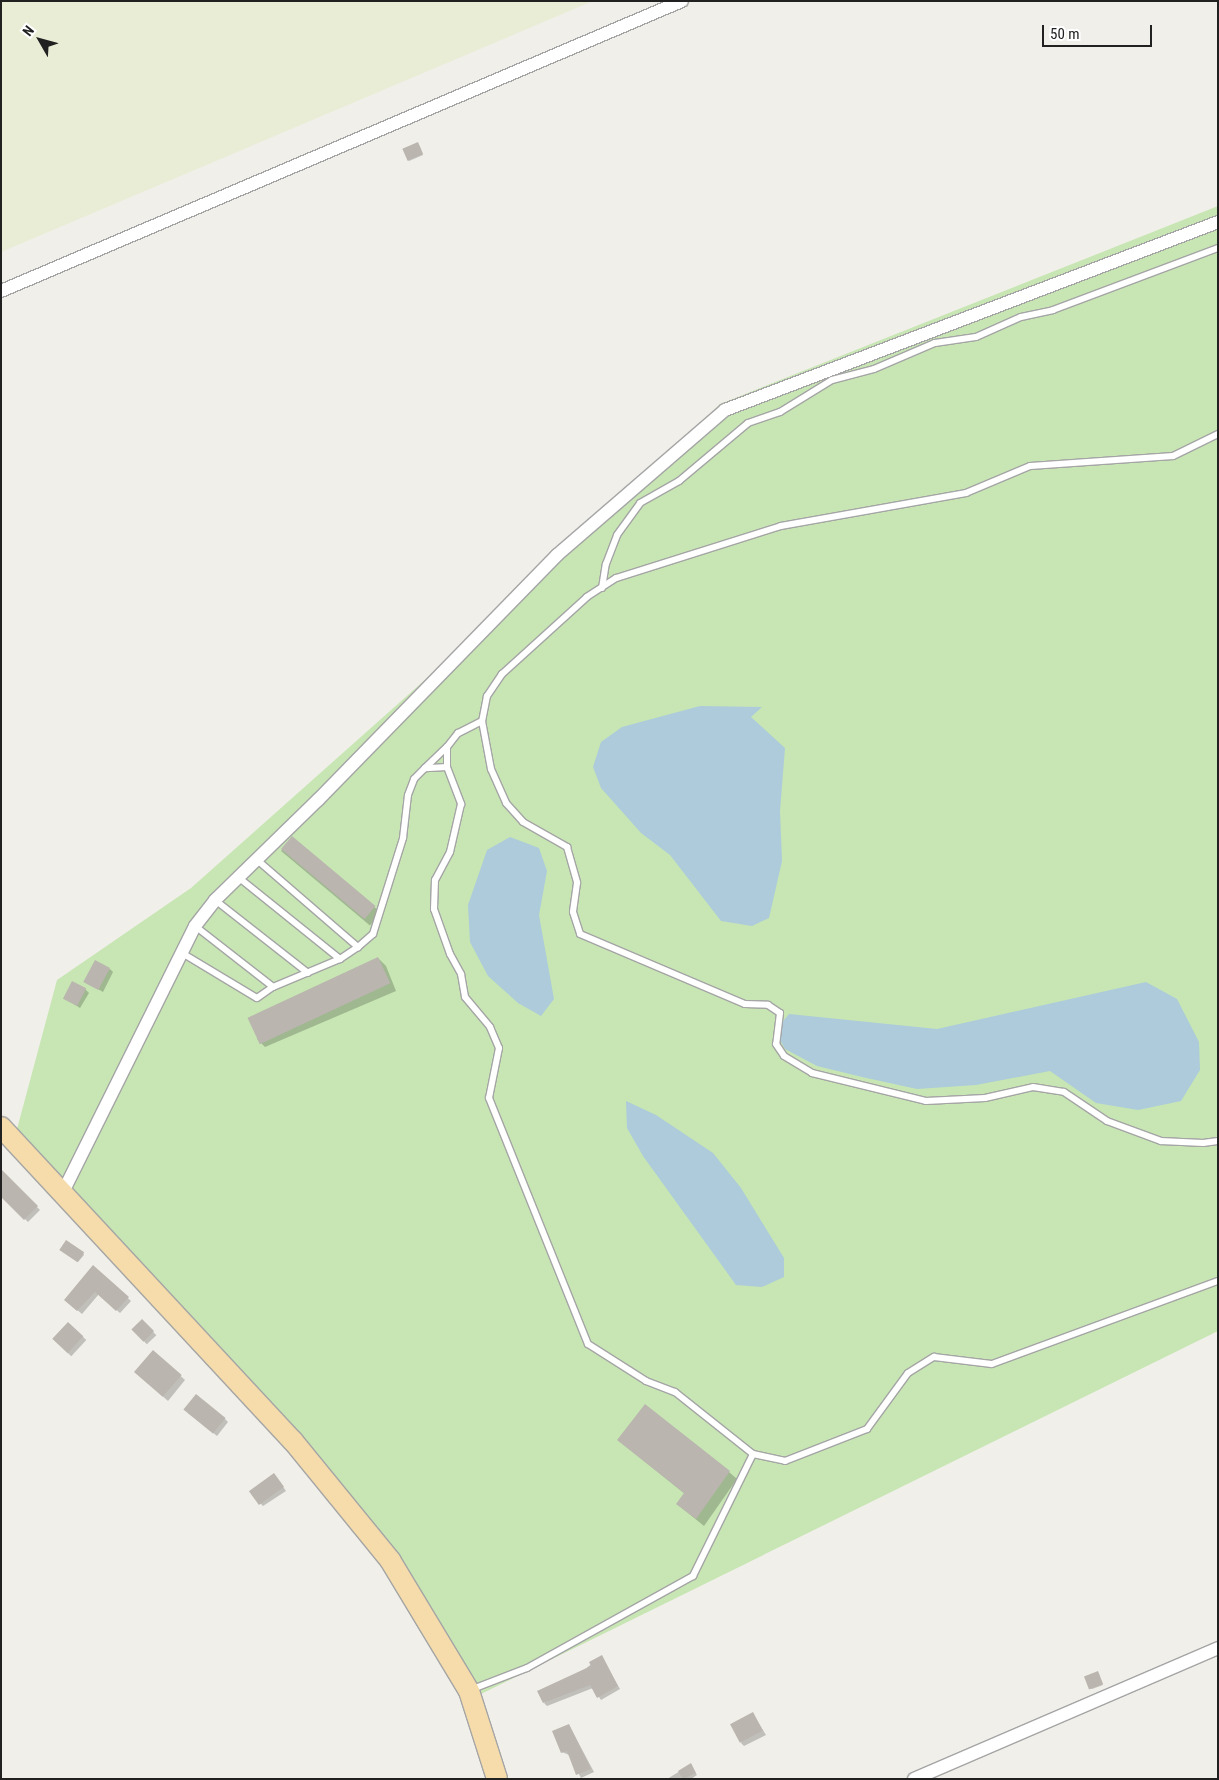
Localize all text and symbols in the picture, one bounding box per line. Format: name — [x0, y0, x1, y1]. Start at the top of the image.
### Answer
north arrow — [15, 15, 65, 65]
scale bar — [1044, 15, 1154, 47]
text: N — [19, 22, 37, 39]
text: 50 m — [1050, 25, 1080, 43]

